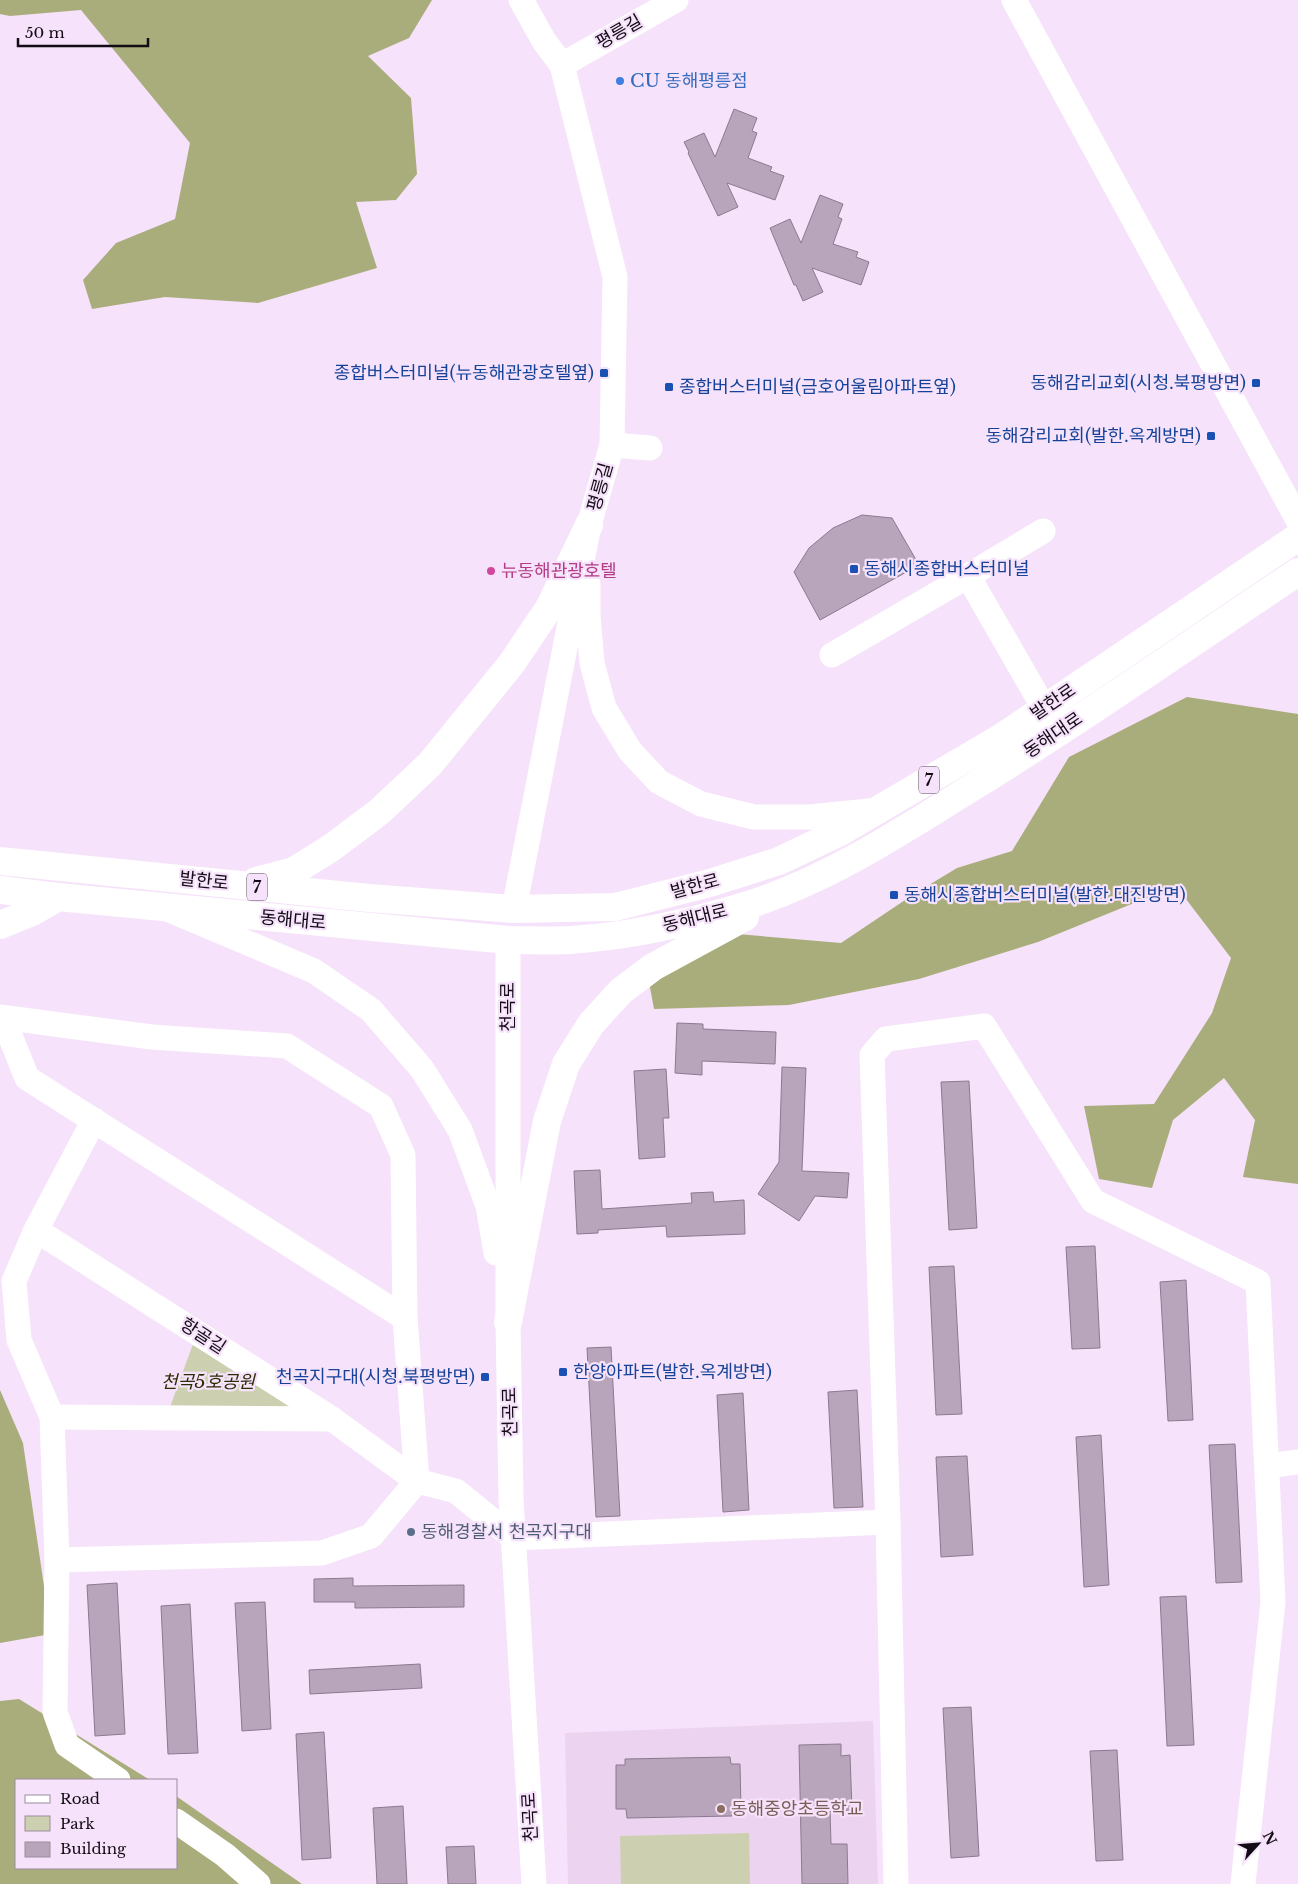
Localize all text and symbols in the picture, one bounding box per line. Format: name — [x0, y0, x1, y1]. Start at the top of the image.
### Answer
street label: 평릉길 — [592, 10, 646, 54]
scale bar — [18, 15, 148, 47]
text: 50 m — [25, 23, 65, 42]
place label: CU 동해평릉점 — [630, 70, 748, 92]
marker: CU 동해평릉점 — [614, 75, 626, 87]
place label: 종합버스터미널(뉴동해관광호텔옆) — [334, 362, 594, 384]
marker: 종합버스터미널(뉴동해관광호텔옆) — [598, 367, 610, 379]
place label: 동해감리교회(시청.북평방면) — [1031, 372, 1246, 394]
place label: 종합버스터미널(금호어울림아파트옆) — [679, 376, 956, 398]
marker: 동해감리교회(시청.북평방면) — [1250, 377, 1262, 389]
marker: 종합버스터미널(금호어울림아파트옆) — [663, 381, 675, 393]
place label: 동해감리교회(발한.옥계방면) — [986, 425, 1201, 447]
marker: 동해감리교회(발한.옥계방면) — [1205, 430, 1217, 442]
street label: 평릉길 — [583, 460, 617, 514]
place label: 동해시종합버스터미널 — [864, 558, 1030, 580]
place label: 뉴동해관광호텔 — [501, 560, 617, 582]
marker: 동해시종합버스터미널 — [848, 563, 860, 575]
marker: 뉴동해관광호텔 — [485, 565, 497, 577]
street label: 발한로 — [1026, 679, 1080, 725]
street label: 동해대로 — [1019, 707, 1087, 763]
road number: 7 — [919, 766, 939, 794]
street label: 발한로 — [178, 867, 230, 895]
street label: 발한로 — [668, 869, 722, 903]
road number: 7 — [247, 874, 267, 900]
place label: 동해시종합버스터미널(발한.대진방면) — [904, 884, 1186, 906]
marker: 동해시종합버스터미널(발한.대진방면) — [888, 889, 900, 901]
street label: 동해대로 — [660, 899, 730, 937]
street label: 동해대로 — [259, 906, 327, 934]
street label: 천곡로 — [497, 982, 519, 1032]
street label: 항골길 — [176, 1313, 230, 1359]
place label: 한양아파트(발한.옥계방면) — [573, 1361, 772, 1383]
place label: 천곡지구대(시청.북평방면) — [276, 1366, 475, 1388]
marker: 한양아파트(발한.옥계방면) — [557, 1366, 569, 1378]
park label: 천곡5호공원 — [161, 1371, 256, 1393]
marker: 천곡지구대(시청.북평방면) — [479, 1371, 491, 1383]
street label: 천곡로 — [499, 1387, 521, 1437]
place label: 동해경찰서 천곡지구대 — [421, 1521, 592, 1543]
marker: 동해경찰서 천곡지구대 — [405, 1526, 417, 1538]
legend — [15, 1779, 178, 1869]
text: Road — [60, 1789, 100, 1808]
street label: 천곡로 — [518, 1792, 542, 1842]
place label: 동해중앙초등학교 — [731, 1798, 863, 1820]
marker: 동해중앙초등학교 — [715, 1803, 727, 1815]
text: Park — [60, 1814, 96, 1833]
north arrow — [1233, 1819, 1283, 1869]
text: N — [1259, 1828, 1281, 1848]
text: Building — [60, 1839, 127, 1858]

